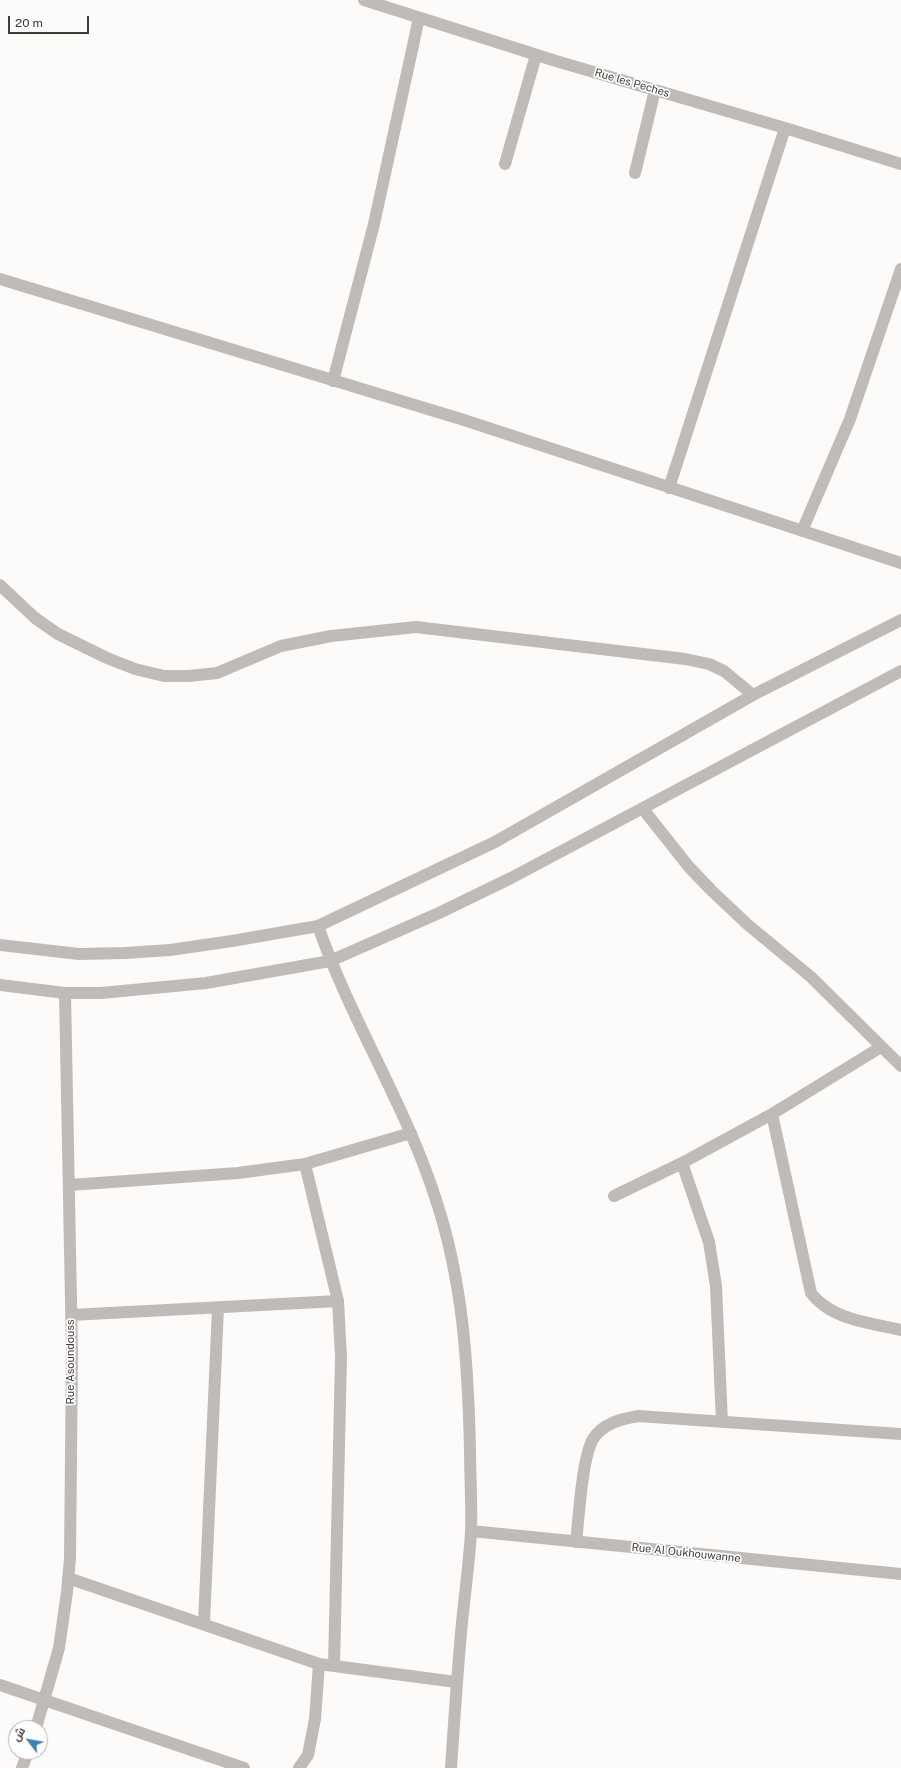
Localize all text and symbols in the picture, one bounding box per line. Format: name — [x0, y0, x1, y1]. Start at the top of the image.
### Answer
scale bar — [10, 8, 91, 34]
text: 20 m — [15, 16, 43, 30]
street label: Rue les Peches — [593, 66, 671, 100]
street label: Rue Asoundouss — [64, 1319, 78, 1405]
street label: Rue Al Oukhouwanne — [631, 1541, 741, 1565]
north arrow — [8, 1720, 48, 1760]
text: ش — [10, 1725, 27, 1743]

